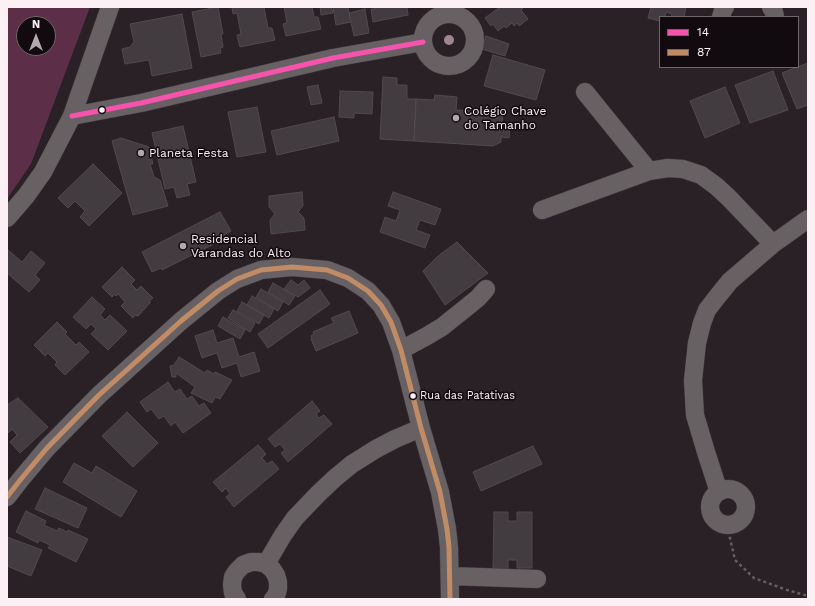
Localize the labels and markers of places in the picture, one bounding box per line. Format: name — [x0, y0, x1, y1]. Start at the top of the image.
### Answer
place label: Colégio Chave do Tamanho — [464, 104, 546, 132]
unlabelled marker — [97, 105, 107, 115]
marker: Colégio Chave do Tamanho — [451, 113, 461, 123]
place label: Planeta Festa — [149, 146, 229, 160]
marker: Planeta Festa — [136, 148, 146, 158]
place label: Residencial Varandas do Alto — [191, 232, 291, 260]
marker: Residencial Varandas do Alto — [178, 241, 188, 251]
place label: Rua das Patativas — [420, 389, 515, 403]
marker: Rua das Patativas — [408, 391, 418, 401]

